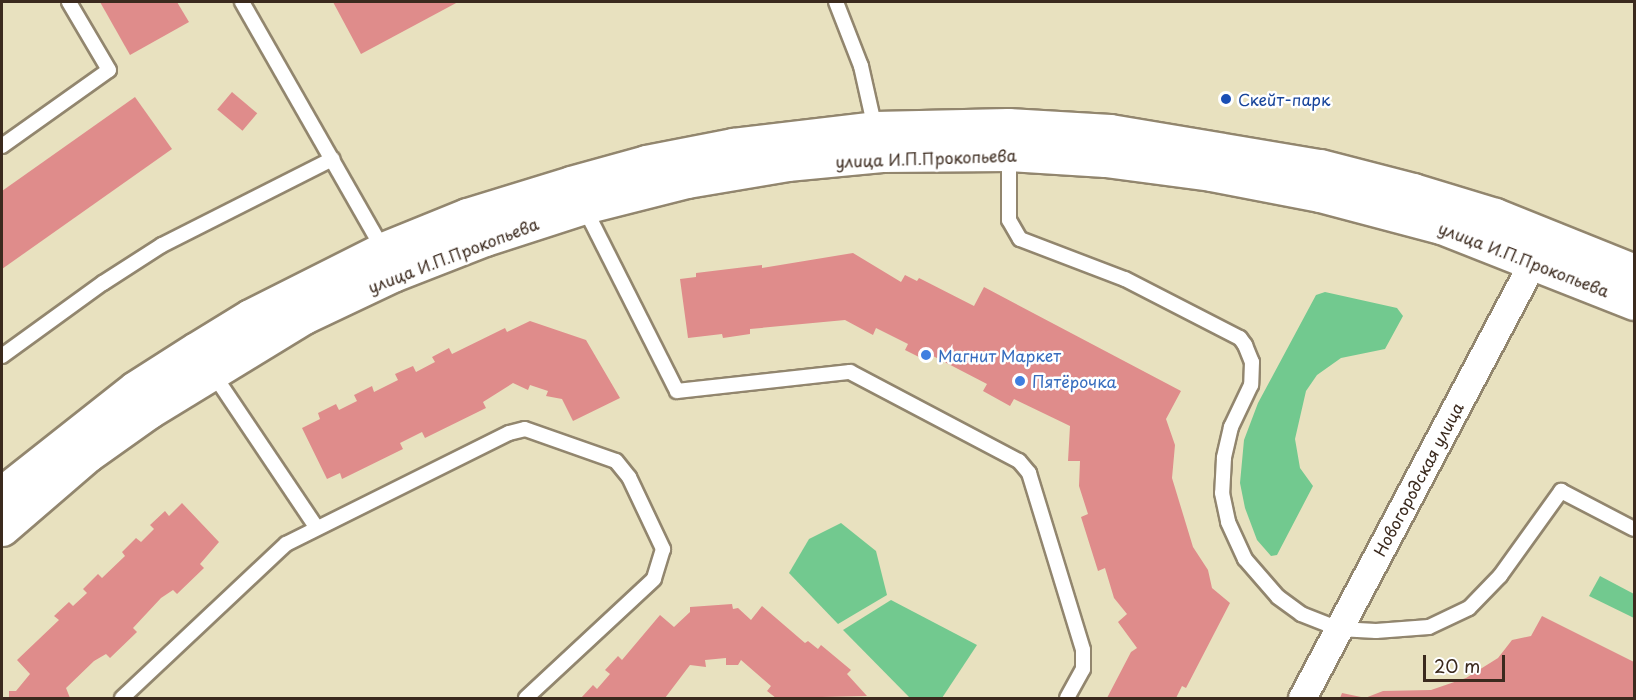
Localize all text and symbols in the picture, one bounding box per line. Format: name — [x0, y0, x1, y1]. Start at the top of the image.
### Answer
place label: Скейт-парк — [1238, 89, 1330, 109]
marker: Скейт-парк — [1219, 92, 1233, 106]
street label: улица И.П.Прокопьева — [835, 145, 1017, 171]
street label: улица И.П.Прокопьева — [365, 213, 541, 297]
street label: улица И.П.Прокопьева — [1436, 217, 1612, 301]
place label: Магнит Маркет — [938, 345, 1062, 365]
marker: Магнит Маркет — [919, 348, 933, 362]
place label: Пятёрочка — [1032, 371, 1117, 391]
marker: Пятёрочка — [1013, 374, 1027, 388]
street label: Новогородская улица — [1369, 398, 1467, 560]
scale bar — [1426, 643, 1508, 681]
text: 20 m — [1434, 652, 1480, 679]

